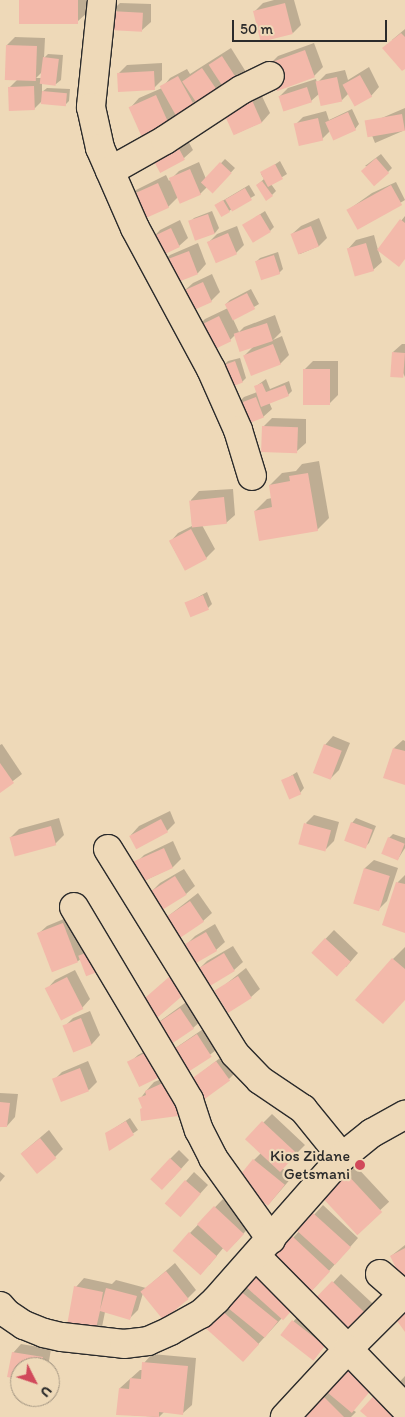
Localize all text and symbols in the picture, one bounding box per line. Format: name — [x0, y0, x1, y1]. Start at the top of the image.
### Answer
scale bar — [235, 10, 390, 42]
text: 50 m — [240, 20, 273, 38]
place label: Kios Zidane Getsmani — [271, 1146, 350, 1184]
marker: Kios Zidane Getsmani — [354, 1159, 366, 1171]
north arrow — [10, 1357, 60, 1407]
text: U — [36, 1382, 55, 1401]

